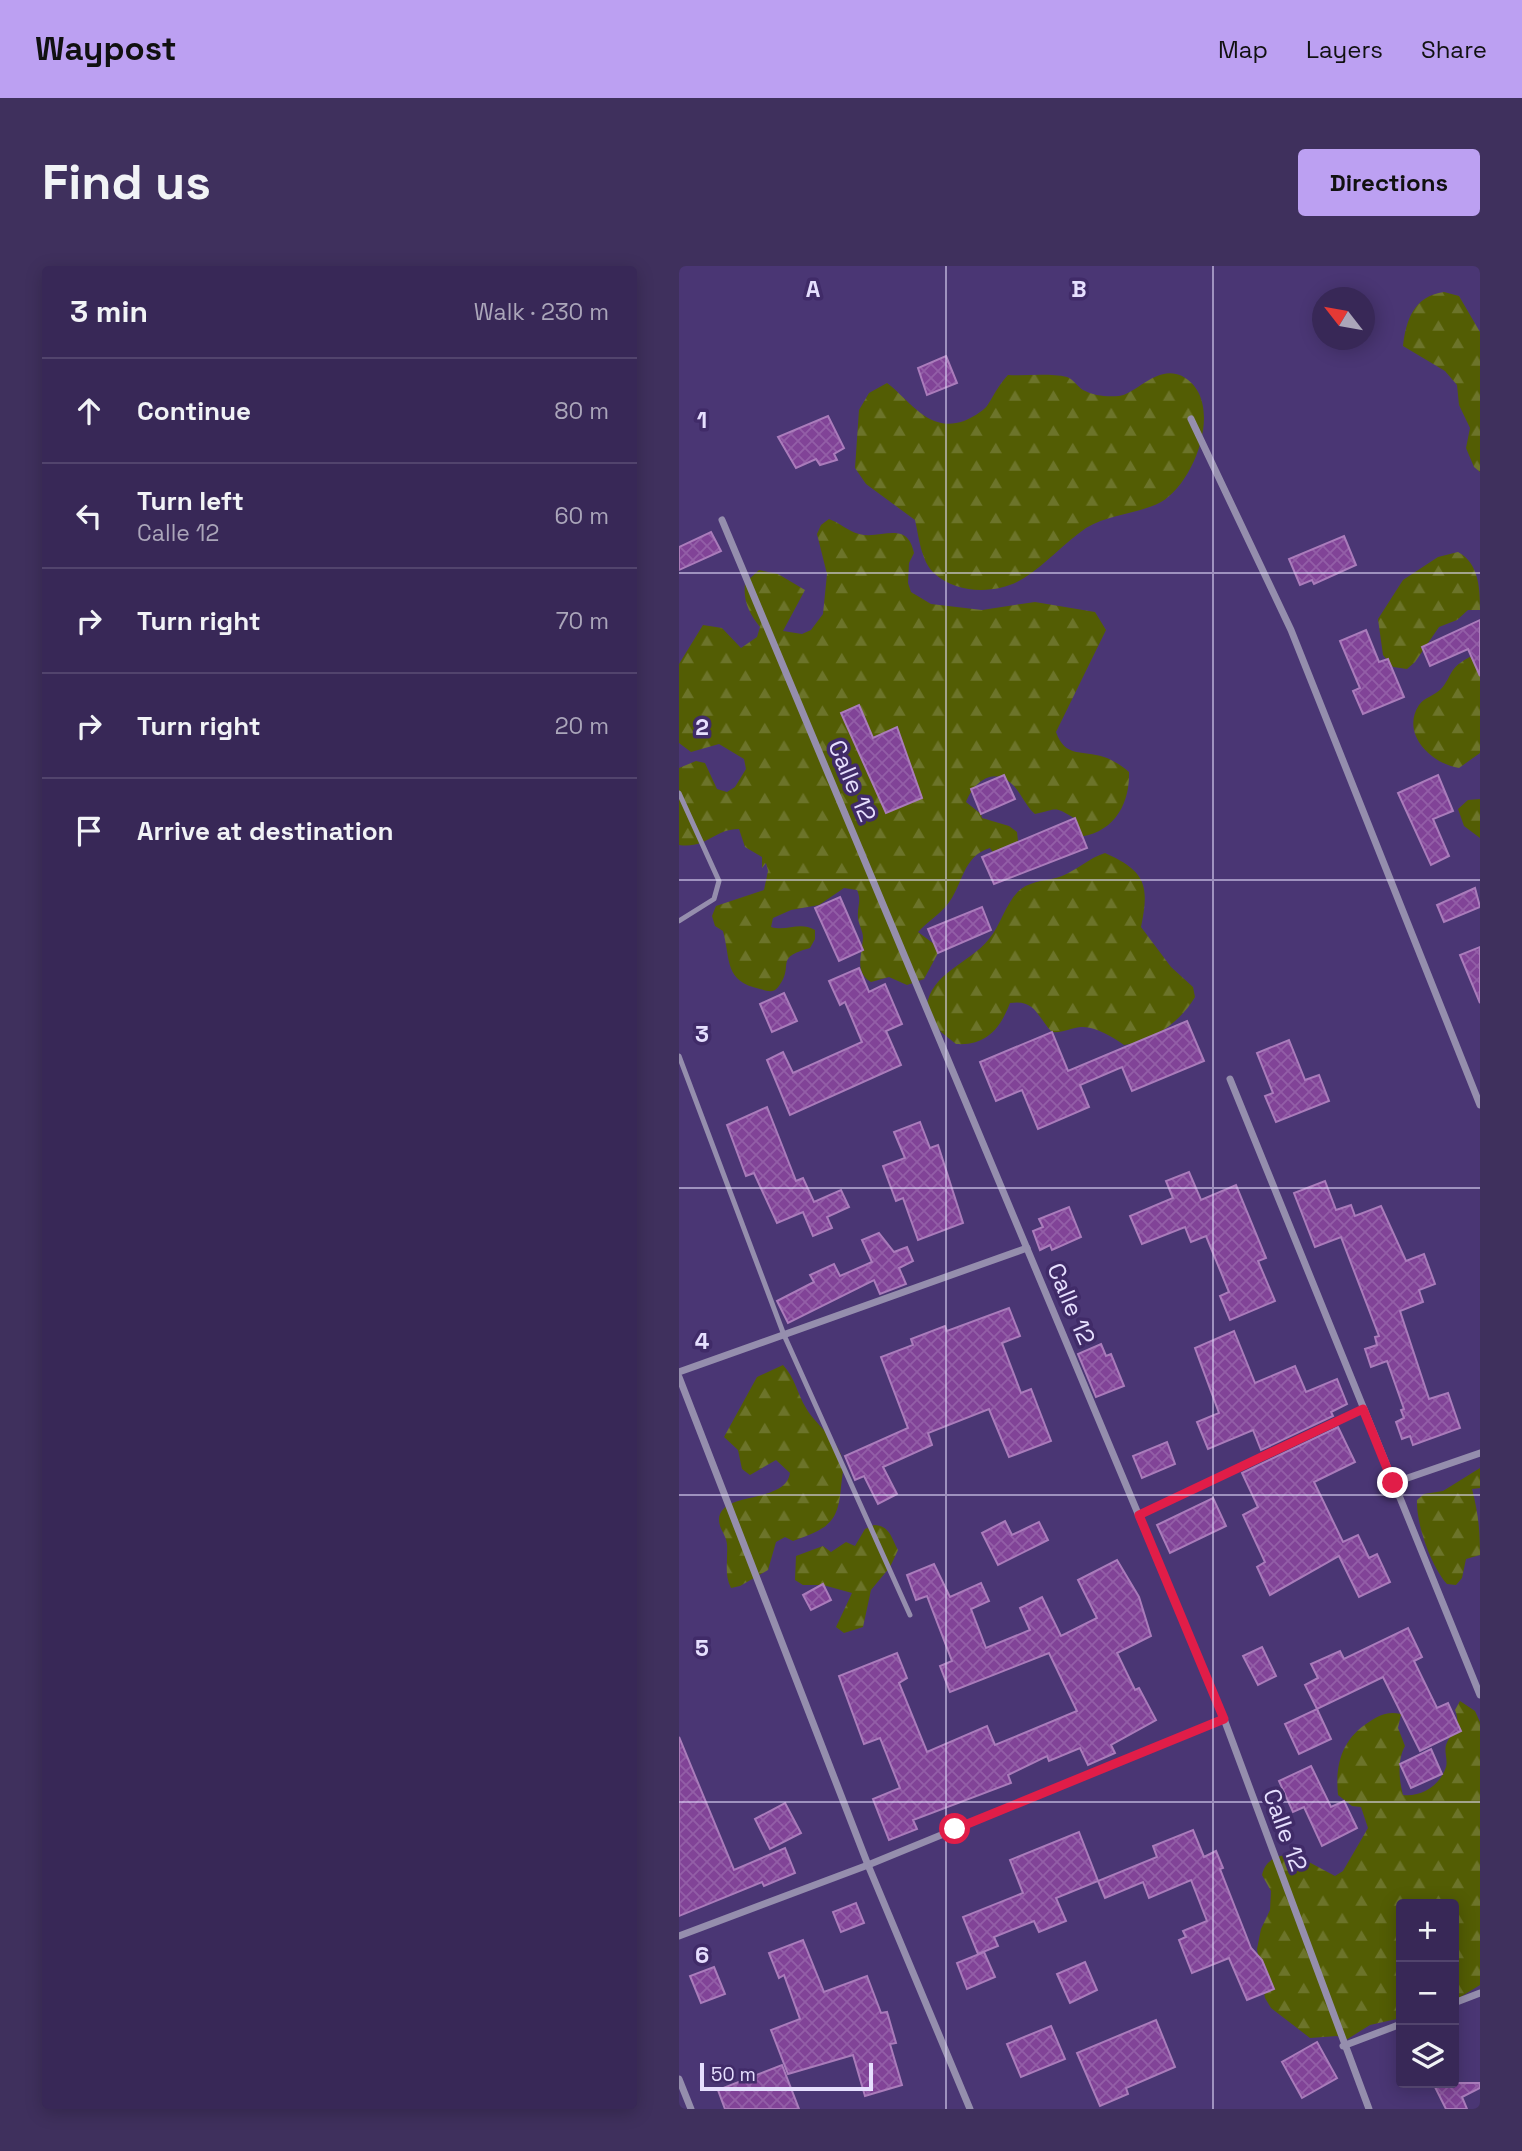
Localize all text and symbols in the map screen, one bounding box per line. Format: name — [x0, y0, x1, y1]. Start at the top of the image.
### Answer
text: Waypost — [35, 28, 177, 70]
text: Map — [1218, 34, 1268, 65]
text: Layers — [1306, 34, 1383, 65]
text: Share — [1421, 34, 1487, 65]
button: Directions — [1298, 149, 1480, 216]
text: Find us — [42, 151, 211, 213]
text: A — [806, 274, 821, 304]
text: B — [1071, 274, 1087, 304]
north arrow — [1312, 287, 1375, 350]
text: 3 min — [70, 292, 148, 331]
text: Walk · 230 m — [474, 297, 609, 327]
icon: ahead — [70, 392, 108, 430]
text: Continue — [137, 394, 251, 428]
text: 80 m — [554, 396, 609, 426]
text: 1 — [697, 405, 707, 435]
text: Turn left — [137, 484, 244, 518]
icon: left — [70, 497, 108, 535]
text: 60 m — [554, 501, 609, 531]
text: Calle 12 — [137, 518, 219, 548]
icon: right — [70, 602, 108, 640]
text: Turn right — [137, 604, 261, 638]
text: 70 m — [556, 606, 609, 636]
icon: right — [70, 707, 108, 745]
text: Turn right — [137, 709, 261, 743]
text: 20 m — [555, 711, 609, 741]
text: 2 — [695, 712, 709, 742]
street label: Calle 12 — [821, 735, 884, 826]
icon: arrive — [70, 812, 108, 850]
text: Arrive at destination — [137, 814, 394, 848]
text: 3 — [695, 1019, 709, 1049]
street label: Calle 12 — [1040, 1258, 1103, 1349]
text: 4 — [695, 1326, 710, 1356]
route end — [1377, 1467, 1408, 1498]
text: 5 — [695, 1633, 709, 1663]
street label: Calle 12 — [1256, 1784, 1315, 1875]
route start — [939, 1813, 970, 1844]
map controls — [1396, 1899, 1459, 2088]
button: + — [1396, 1899, 1459, 1962]
text: 6 — [695, 1940, 709, 1970]
button: − — [1396, 1962, 1459, 2025]
button: layers — [1396, 2025, 1459, 2088]
scale bar — [700, 2060, 873, 2092]
text: 50 m — [711, 2062, 756, 2087]

